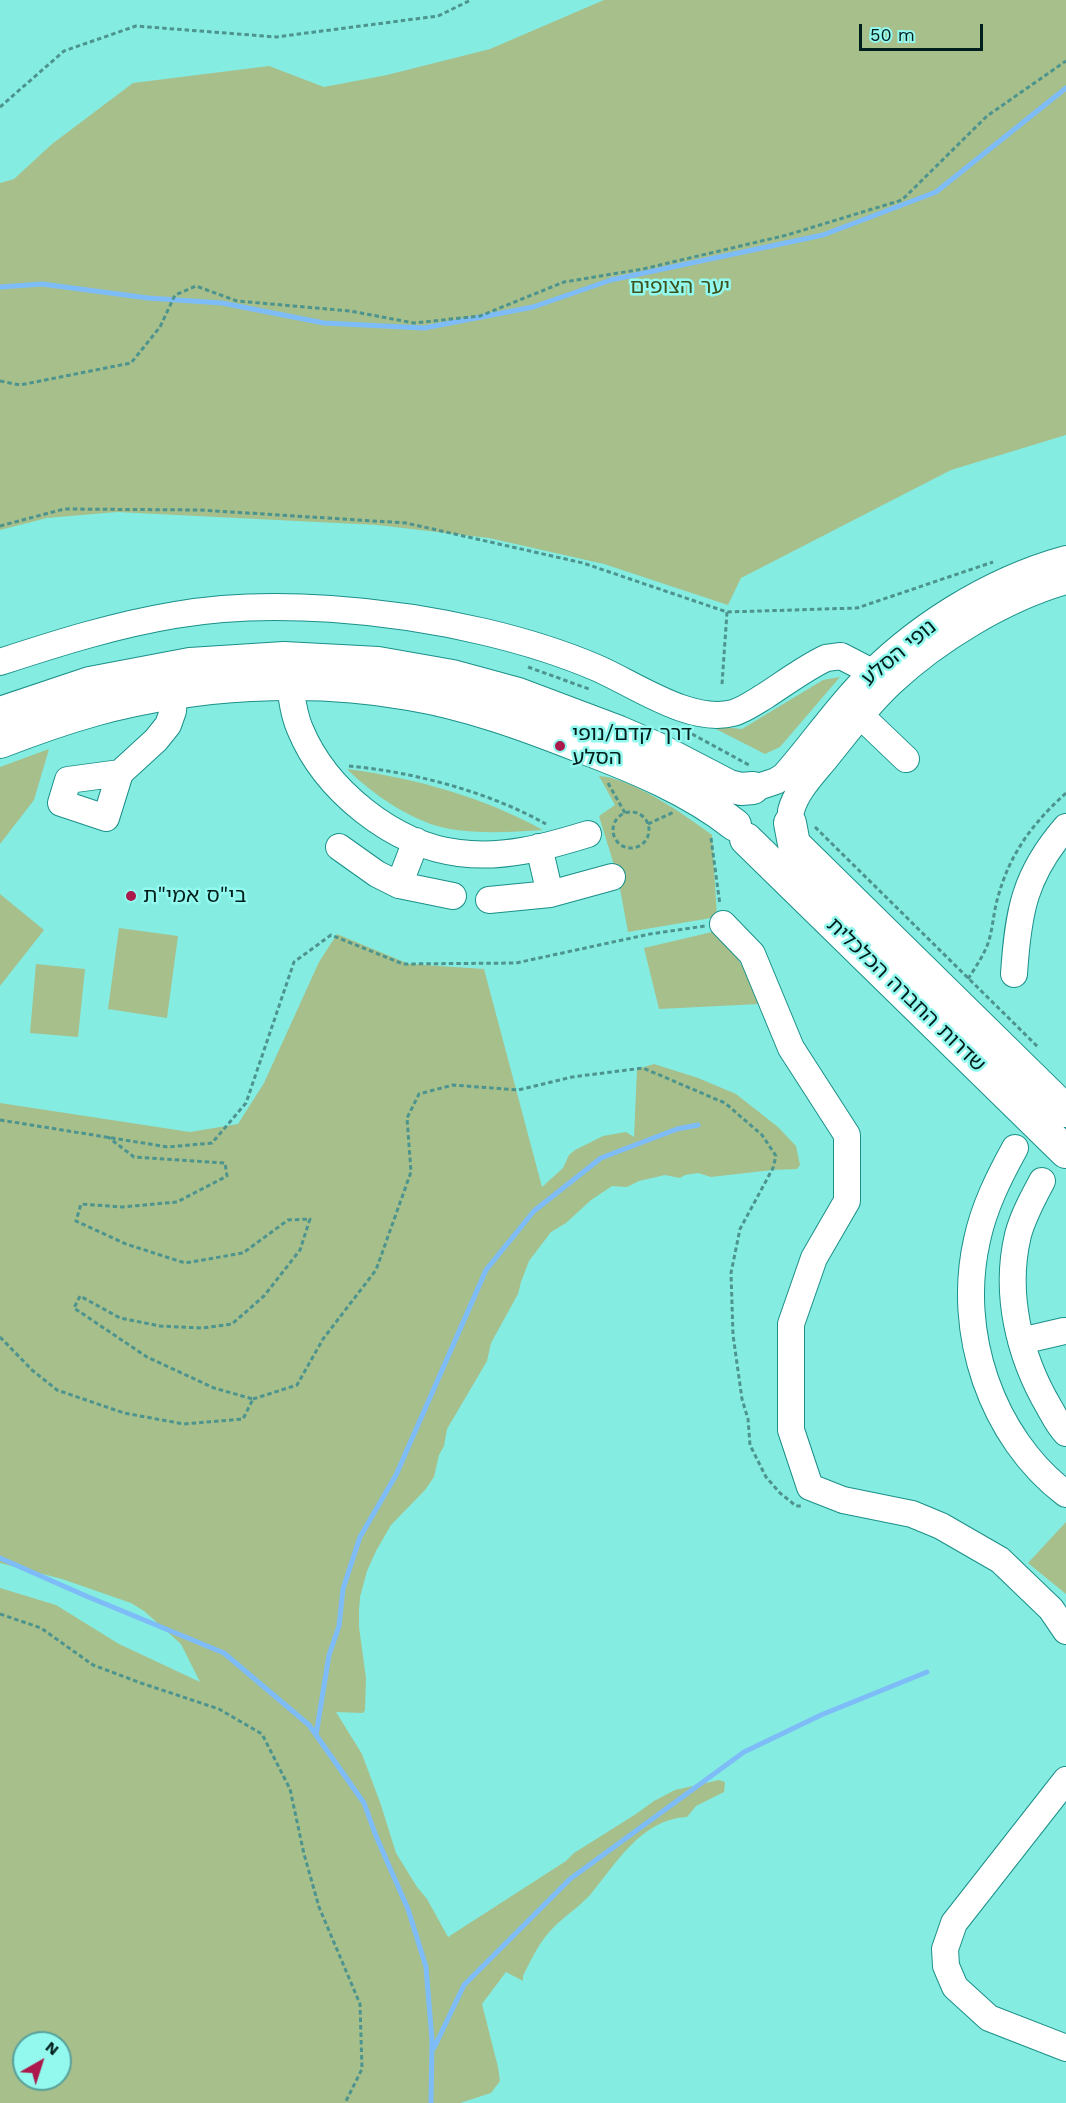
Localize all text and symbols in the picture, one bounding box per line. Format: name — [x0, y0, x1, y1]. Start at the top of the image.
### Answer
scale bar — [862, 12, 986, 50]
text: 50 m — [870, 24, 915, 45]
park label: יער הצופים — [630, 274, 730, 300]
street label: נופי הסלע — [856, 614, 942, 692]
place label: דרך קדם/נופי הסלע — [572, 721, 692, 771]
marker: דרך קדם/נופי הסלע — [553, 739, 567, 753]
place label: בי"ס אמי"ת — [143, 883, 247, 909]
marker: בי"ס אמי"ת — [124, 889, 138, 903]
street label: שדרות החברה הכלכלית — [821, 913, 991, 1077]
north arrow — [12, 2031, 72, 2091]
text: N — [42, 2037, 63, 2059]

